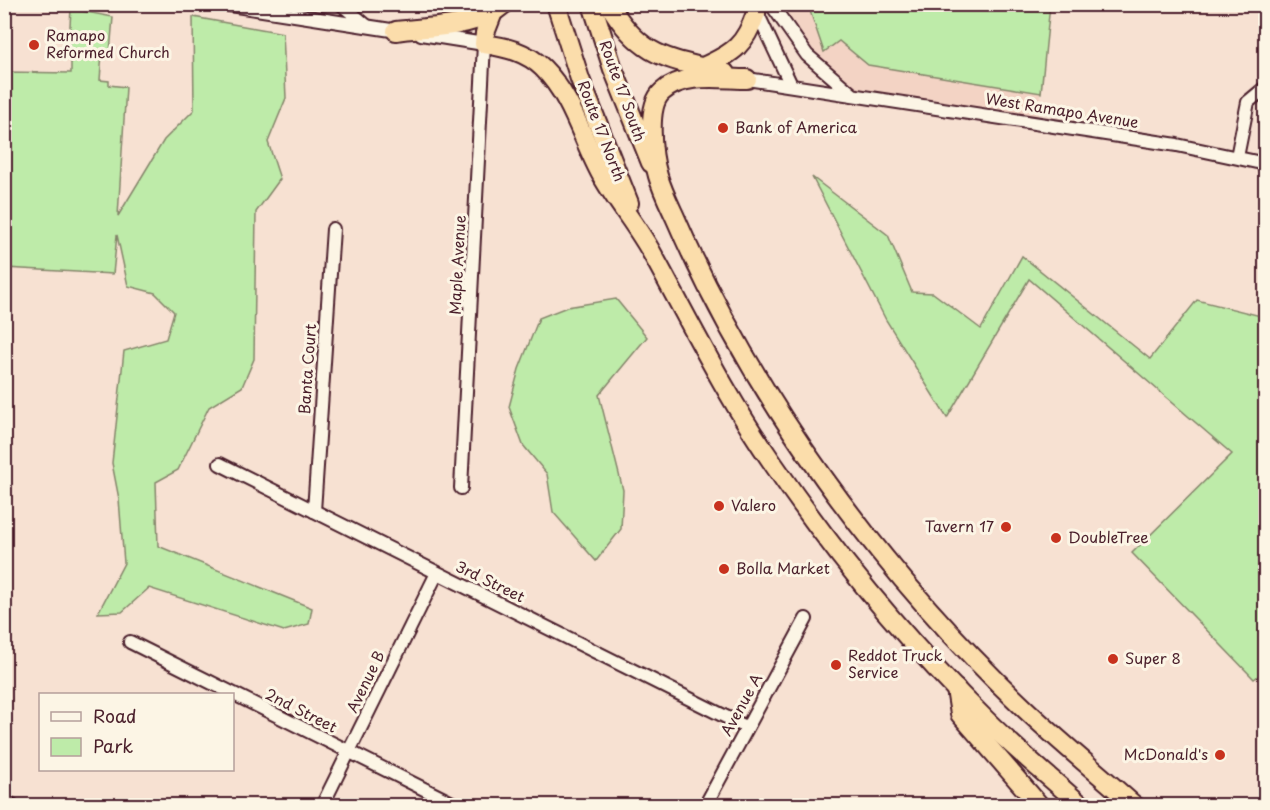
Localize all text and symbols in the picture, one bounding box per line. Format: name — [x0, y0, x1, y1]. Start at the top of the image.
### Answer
place label: Ramapo Reformed Church — [46, 23, 170, 63]
street label: Route 17 South — [594, 37, 652, 144]
marker: Ramapo Reformed Church — [27, 38, 41, 52]
street label: Route 17 North — [573, 76, 632, 184]
street label: West Ramapo Avenue — [984, 86, 1140, 133]
place label: Bank of America — [735, 115, 858, 138]
marker: Bank of America — [716, 121, 730, 135]
street label: Maple Avenue — [442, 214, 471, 315]
street label: Banta Court — [292, 323, 321, 415]
place label: Valero — [731, 493, 776, 516]
marker: Valero — [712, 499, 726, 513]
place label: Tavern 17 — [925, 514, 994, 537]
marker: Tavern 17 — [999, 520, 1013, 534]
place label: DoubleTree — [1068, 525, 1149, 548]
marker: DoubleTree — [1049, 531, 1063, 545]
street label: 3rd Street — [452, 554, 529, 607]
place label: Bolla Market — [736, 556, 830, 579]
marker: Bolla Market — [717, 562, 731, 576]
place label: Reddot Truck Service — [848, 643, 943, 683]
street label: Avenue B — [340, 646, 390, 716]
place label: Super 8 — [1125, 646, 1181, 669]
marker: Super 8 — [1106, 652, 1120, 666]
marker: Reddot Truck Service — [829, 658, 843, 672]
street label: Avenue A — [714, 669, 767, 740]
street label: 2nd Street — [262, 682, 342, 738]
legend — [39, 693, 234, 771]
text: Road — [93, 702, 137, 729]
text: Park — [93, 732, 133, 759]
place label: McDonald's — [1124, 742, 1208, 765]
marker: McDonald's — [1213, 748, 1227, 762]

